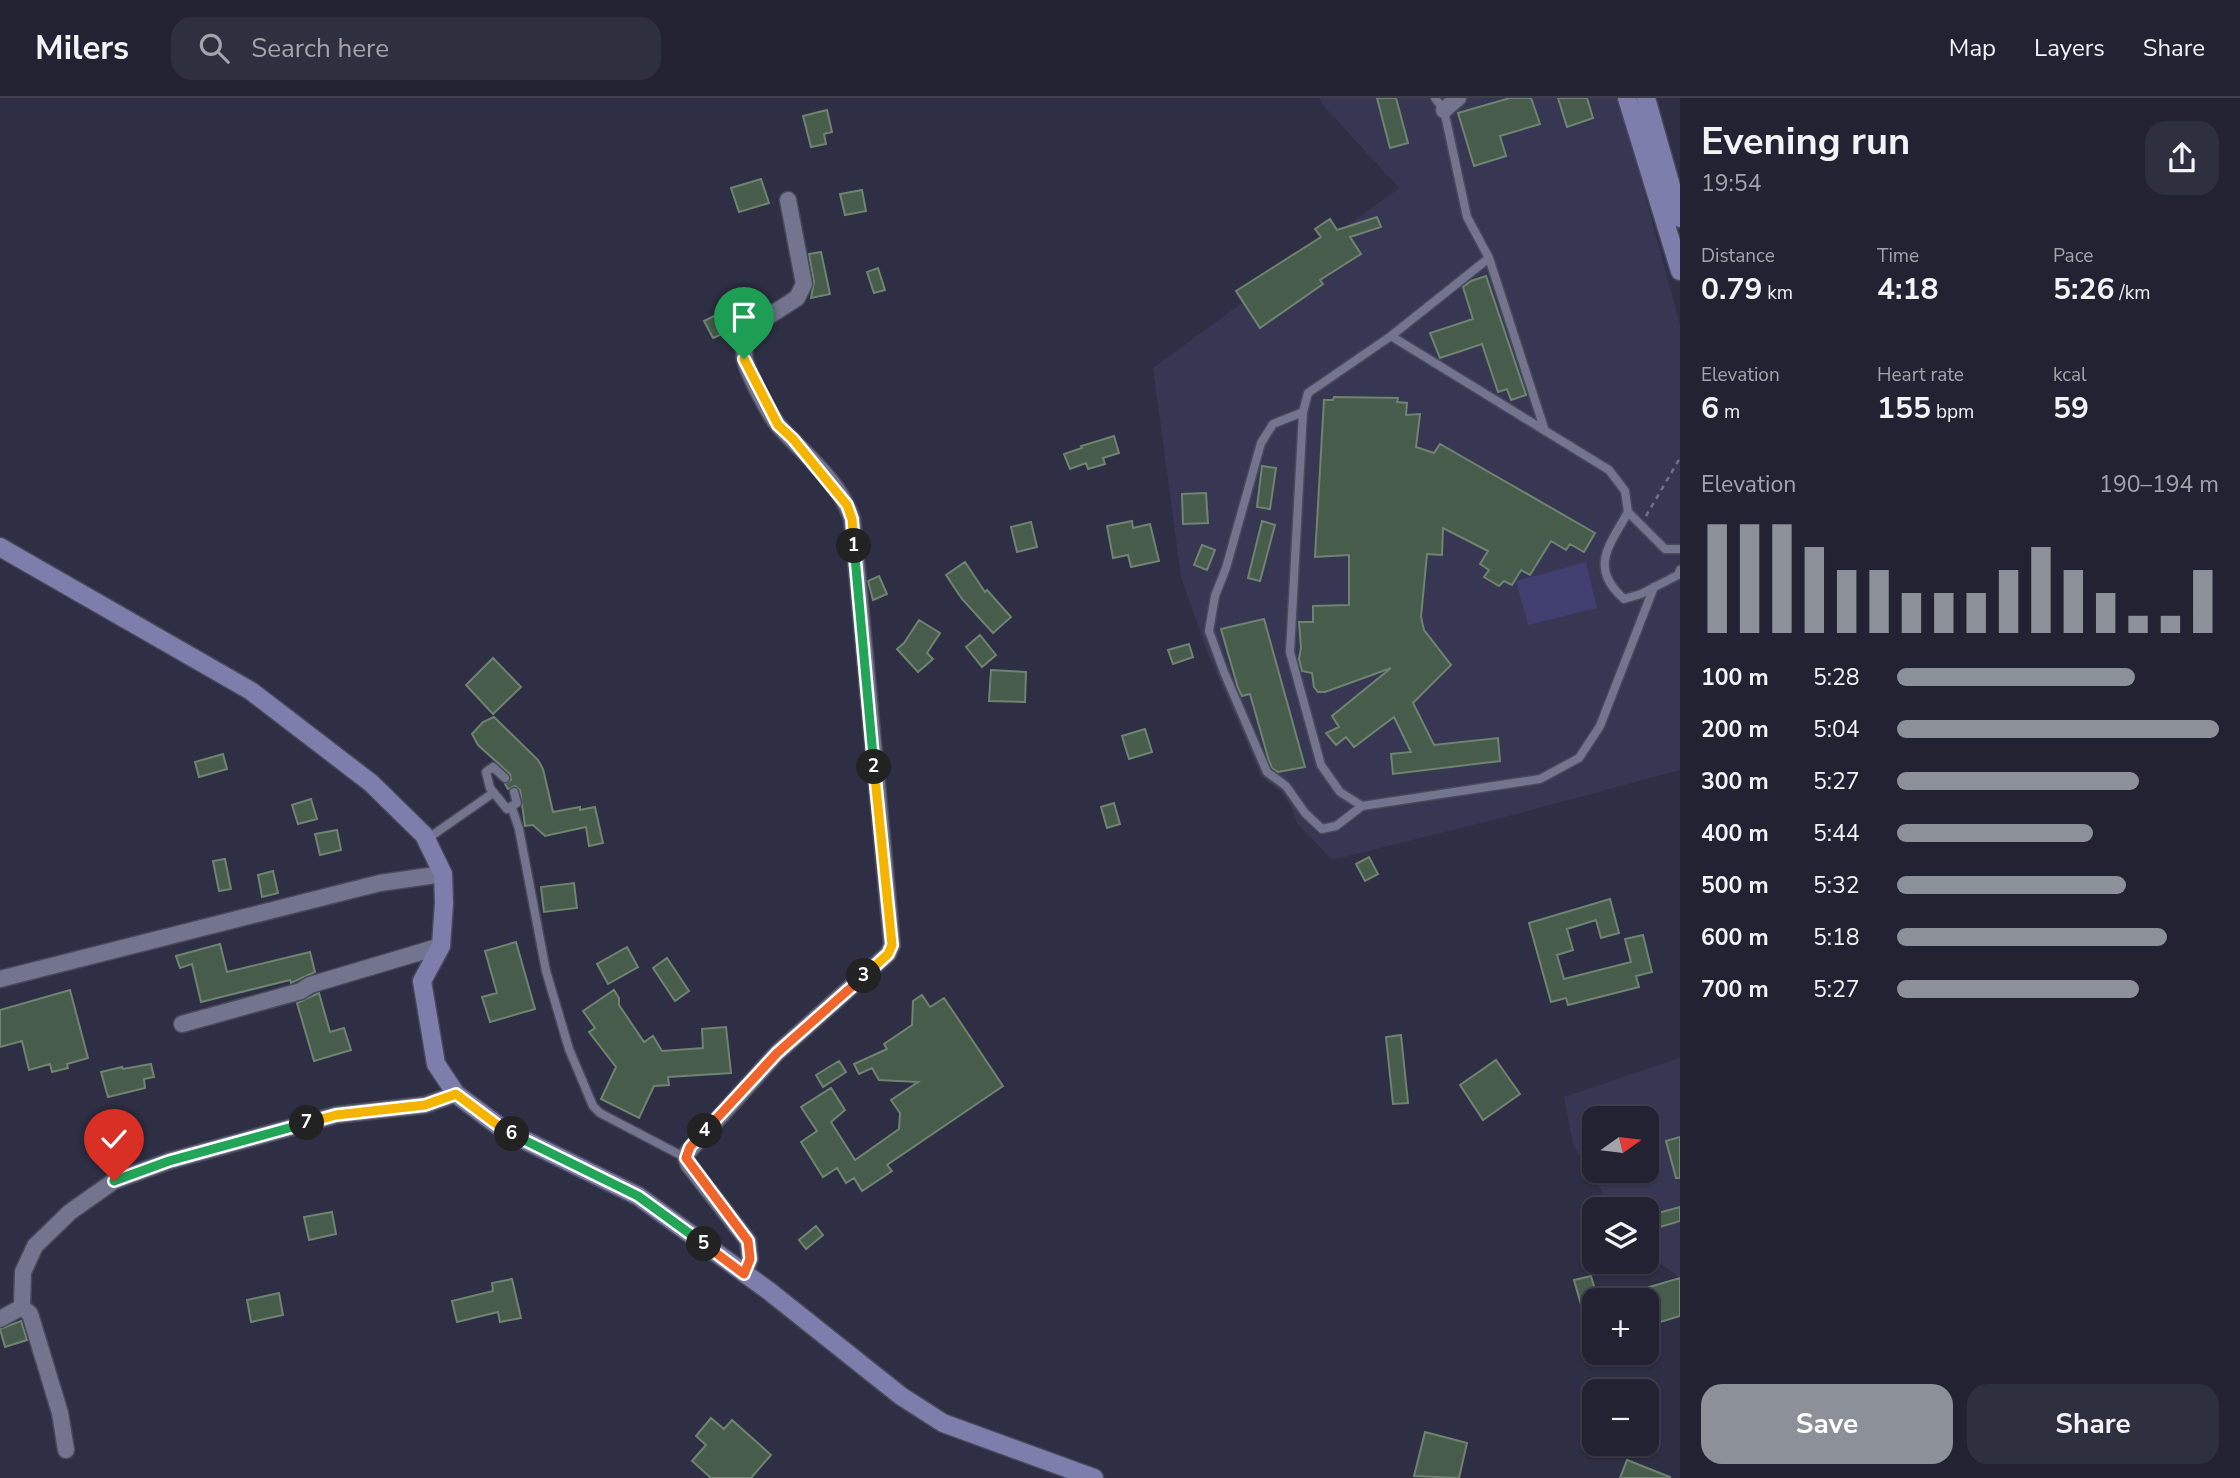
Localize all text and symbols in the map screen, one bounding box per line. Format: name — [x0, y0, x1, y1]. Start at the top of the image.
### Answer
search box — [171, 17, 661, 80]
text: Milers — [35, 26, 129, 71]
icon: search — [195, 29, 233, 67]
text: Search here — [251, 31, 389, 66]
text: Map — [1949, 32, 1996, 64]
text: Layers — [2034, 32, 2105, 64]
text: Share — [2143, 32, 2205, 64]
text: Evening run — [1701, 116, 1910, 167]
button: share — [2145, 121, 2219, 195]
text: 19:54 — [1701, 168, 1761, 199]
text: Distance — [1701, 243, 1775, 269]
text: Time — [1877, 243, 1919, 269]
text: Pace — [2053, 243, 2093, 269]
text: 0.79 — [1701, 269, 1762, 310]
text: 4:18 — [1877, 269, 1938, 310]
text: 5:26 — [2053, 269, 2114, 310]
text: km — [1762, 280, 1793, 306]
text: /km — [2114, 280, 2150, 306]
pin — [714, 287, 774, 359]
icon: arrive — [725, 298, 763, 336]
text: Elevation — [1701, 362, 1780, 388]
text: Heart rate — [1877, 362, 1964, 388]
text: kcal — [2053, 362, 2087, 388]
text: 6 — [1701, 388, 1719, 429]
text: 155 — [1877, 388, 1931, 429]
text: 59 — [2053, 388, 2089, 429]
text: m — [1719, 399, 1740, 425]
text: bpm — [1931, 399, 1974, 425]
text: Elevation — [1701, 469, 1796, 500]
text: 190–194 m — [2099, 469, 2219, 500]
pin: 1 — [836, 528, 872, 564]
text: 1 — [848, 532, 859, 558]
text: 100 m — [1701, 662, 1769, 693]
text: 5:28 — [1813, 662, 1860, 693]
text: 200 m — [1701, 714, 1769, 745]
text: 5:04 — [1813, 714, 1860, 745]
pin: 2 — [856, 750, 892, 784]
text: 2 — [868, 753, 879, 779]
text: 300 m — [1701, 766, 1769, 797]
text: 5:27 — [1813, 766, 1860, 797]
text: 400 m — [1701, 818, 1769, 849]
text: 5:44 — [1813, 818, 1860, 849]
text: 500 m — [1701, 870, 1769, 901]
text: 5:32 — [1813, 870, 1860, 901]
text: 600 m — [1701, 922, 1769, 953]
text: 5:18 — [1813, 922, 1860, 953]
pin: 3 — [846, 958, 882, 994]
text: 3 — [858, 962, 869, 988]
text: 700 m — [1701, 974, 1769, 1005]
text: 5:27 — [1813, 974, 1860, 1005]
pin: 7 — [290, 1105, 324, 1140]
north arrow — [1582, 1106, 1659, 1183]
map controls — [1582, 1106, 1659, 1456]
pin — [84, 1109, 144, 1181]
text: 7 — [301, 1109, 312, 1135]
pin: 4 — [688, 1114, 722, 1148]
pin: 6 — [494, 1116, 530, 1152]
text: 4 — [699, 1117, 710, 1143]
icon: check — [95, 1120, 133, 1158]
text: 6 — [506, 1120, 517, 1146]
button: layers — [1582, 1197, 1659, 1274]
pin: 5 — [686, 1226, 722, 1262]
text: 5 — [698, 1230, 709, 1256]
button: + — [1582, 1288, 1659, 1365]
button: − — [1582, 1379, 1659, 1456]
button: Save — [1701, 1384, 1953, 1464]
button: Share — [1967, 1384, 2219, 1464]

